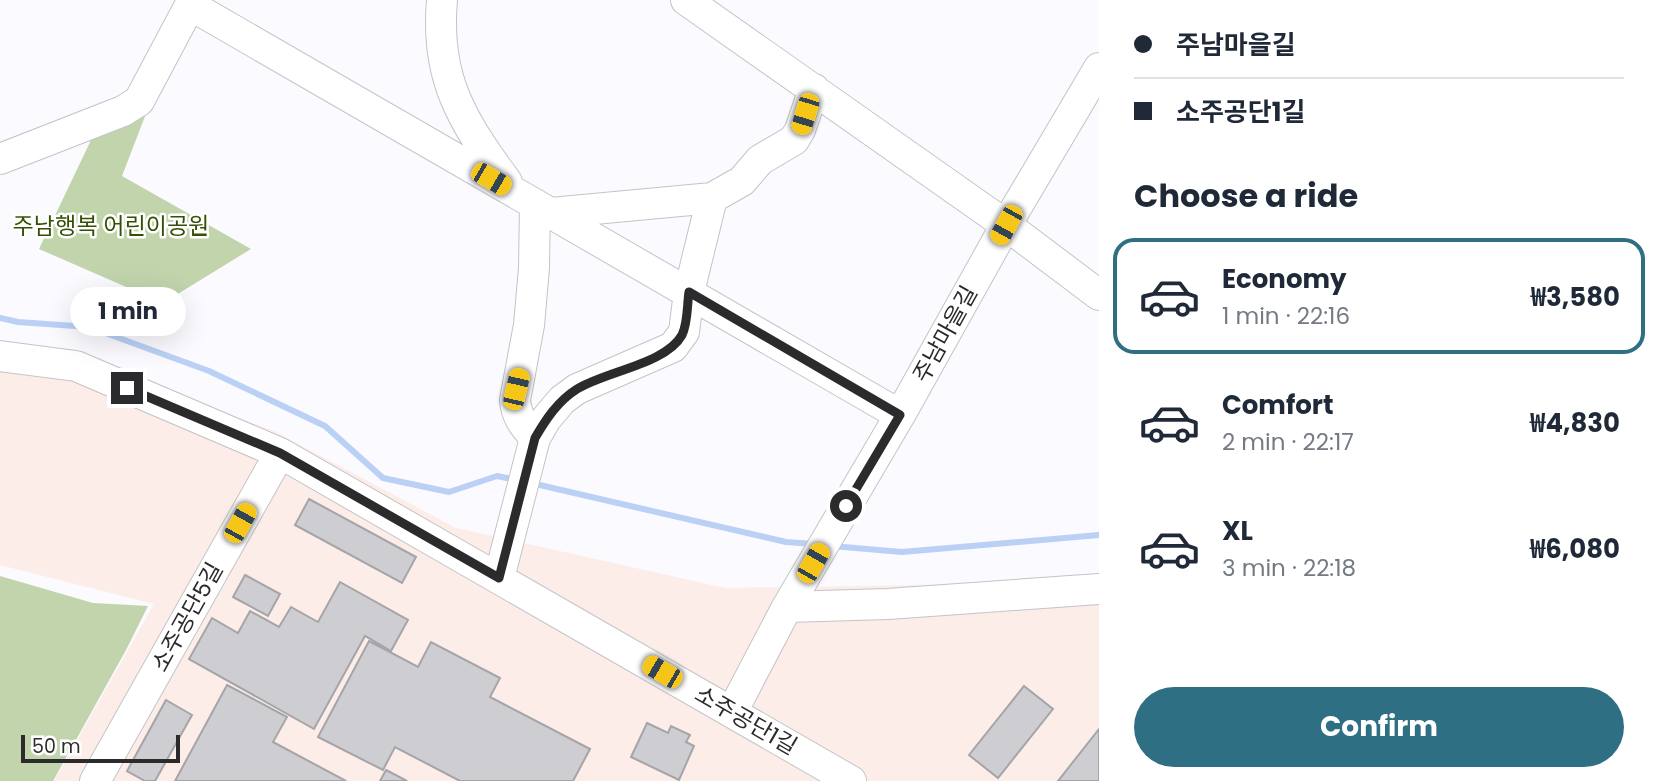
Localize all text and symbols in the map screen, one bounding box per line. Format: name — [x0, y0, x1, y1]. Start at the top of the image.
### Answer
text: 주남마을길 — [1176, 27, 1296, 63]
car — [789, 91, 822, 137]
text: 소주공단1길 — [1176, 94, 1305, 130]
car — [468, 159, 515, 199]
text: Choose a ride — [1134, 173, 1358, 218]
car — [987, 202, 1026, 248]
park label: 주남행복 어린이공원 — [13, 210, 209, 242]
text: Economy — [1222, 261, 1346, 297]
icon: car — [1138, 265, 1201, 328]
text: ₩3,580 — [1531, 279, 1620, 315]
street label: 주남마을길 — [905, 280, 985, 388]
callout: 1 min — [69, 286, 185, 336]
text: 1 min — [98, 295, 158, 327]
text: 1 min · 22:16 — [1222, 300, 1350, 332]
car — [502, 366, 531, 412]
route end — [111, 372, 143, 404]
text: Comfort — [1222, 387, 1334, 423]
icon: car — [1138, 391, 1201, 454]
text: ₩4,830 — [1530, 405, 1620, 441]
text: 2 min · 22:17 — [1222, 426, 1354, 458]
route start — [830, 490, 862, 522]
car — [221, 500, 260, 546]
text: XL — [1222, 513, 1253, 549]
icon: car — [1138, 517, 1201, 580]
text: ₩6,080 — [1530, 531, 1620, 567]
car — [794, 540, 833, 586]
text: 3 min · 22:18 — [1222, 552, 1356, 584]
street label: 소주공단5길 — [144, 557, 230, 677]
car — [639, 652, 686, 692]
street label: 소주공단1길 — [689, 678, 803, 762]
button: Confirm — [1134, 687, 1624, 767]
scale bar — [21, 732, 180, 764]
text: 50 m — [32, 733, 81, 760]

